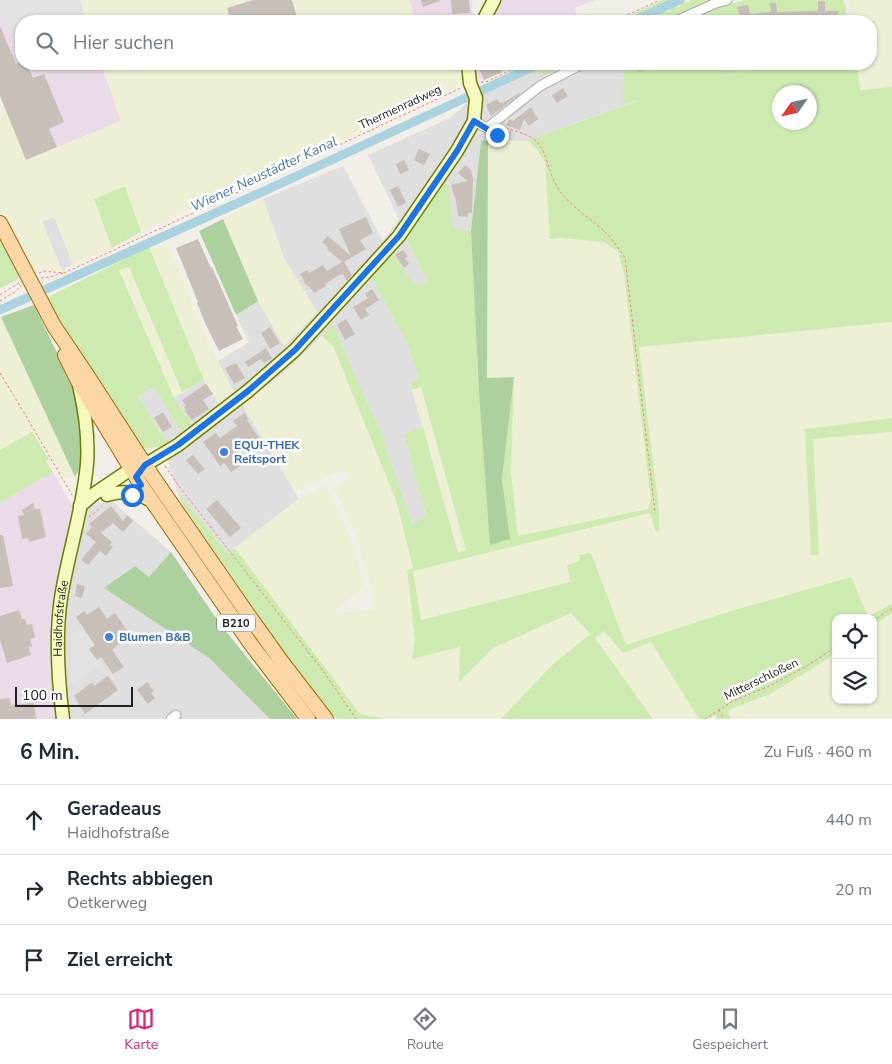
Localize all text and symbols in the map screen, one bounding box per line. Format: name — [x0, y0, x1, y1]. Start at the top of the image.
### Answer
search box — [15, 15, 877, 70]
icon: search — [33, 29, 61, 57]
text: Hier suchen — [73, 30, 174, 56]
street label: Thermenradweg — [356, 81, 444, 133]
north arrow — [772, 85, 817, 130]
route end — [486, 124, 509, 147]
water label: Wiener Neustädter Kanal — [188, 132, 340, 216]
place label: EQUI-THEK Reitsport — [234, 437, 300, 467]
marker: EQUI-THEK Reitsport — [218, 446, 230, 458]
route start — [121, 484, 144, 507]
street label: Haidhofstraße — [50, 579, 72, 657]
road number: B210 — [217, 614, 255, 632]
map controls — [832, 614, 877, 704]
button: locate — [832, 614, 877, 659]
place label: Blumen B&B — [119, 629, 191, 645]
marker: Blumen B&B — [103, 631, 115, 643]
street label: Mitterschloßen — [721, 654, 801, 704]
button: layers — [832, 659, 877, 704]
scale bar — [15, 684, 132, 707]
text: 100 m — [22, 686, 63, 705]
text: 6 Min. — [20, 738, 79, 766]
text: Zu Fuß · 460 m — [764, 741, 872, 763]
text: Geradeaus — [67, 796, 161, 822]
icon: ahead — [20, 806, 48, 834]
text: 440 m — [825, 809, 872, 831]
text: Haidhofstraße — [67, 822, 170, 844]
text: Rechts abbiegen — [67, 866, 213, 892]
icon: right — [20, 876, 48, 904]
text: 20 m — [835, 879, 872, 901]
text: Oetkerweg — [67, 892, 147, 914]
icon: arrive — [20, 946, 48, 974]
text: Ziel erreicht — [67, 947, 172, 973]
tab: Karte — [124, 1005, 158, 1054]
tab: Route — [407, 1005, 444, 1054]
tab: Gespeichert — [692, 1005, 768, 1054]

